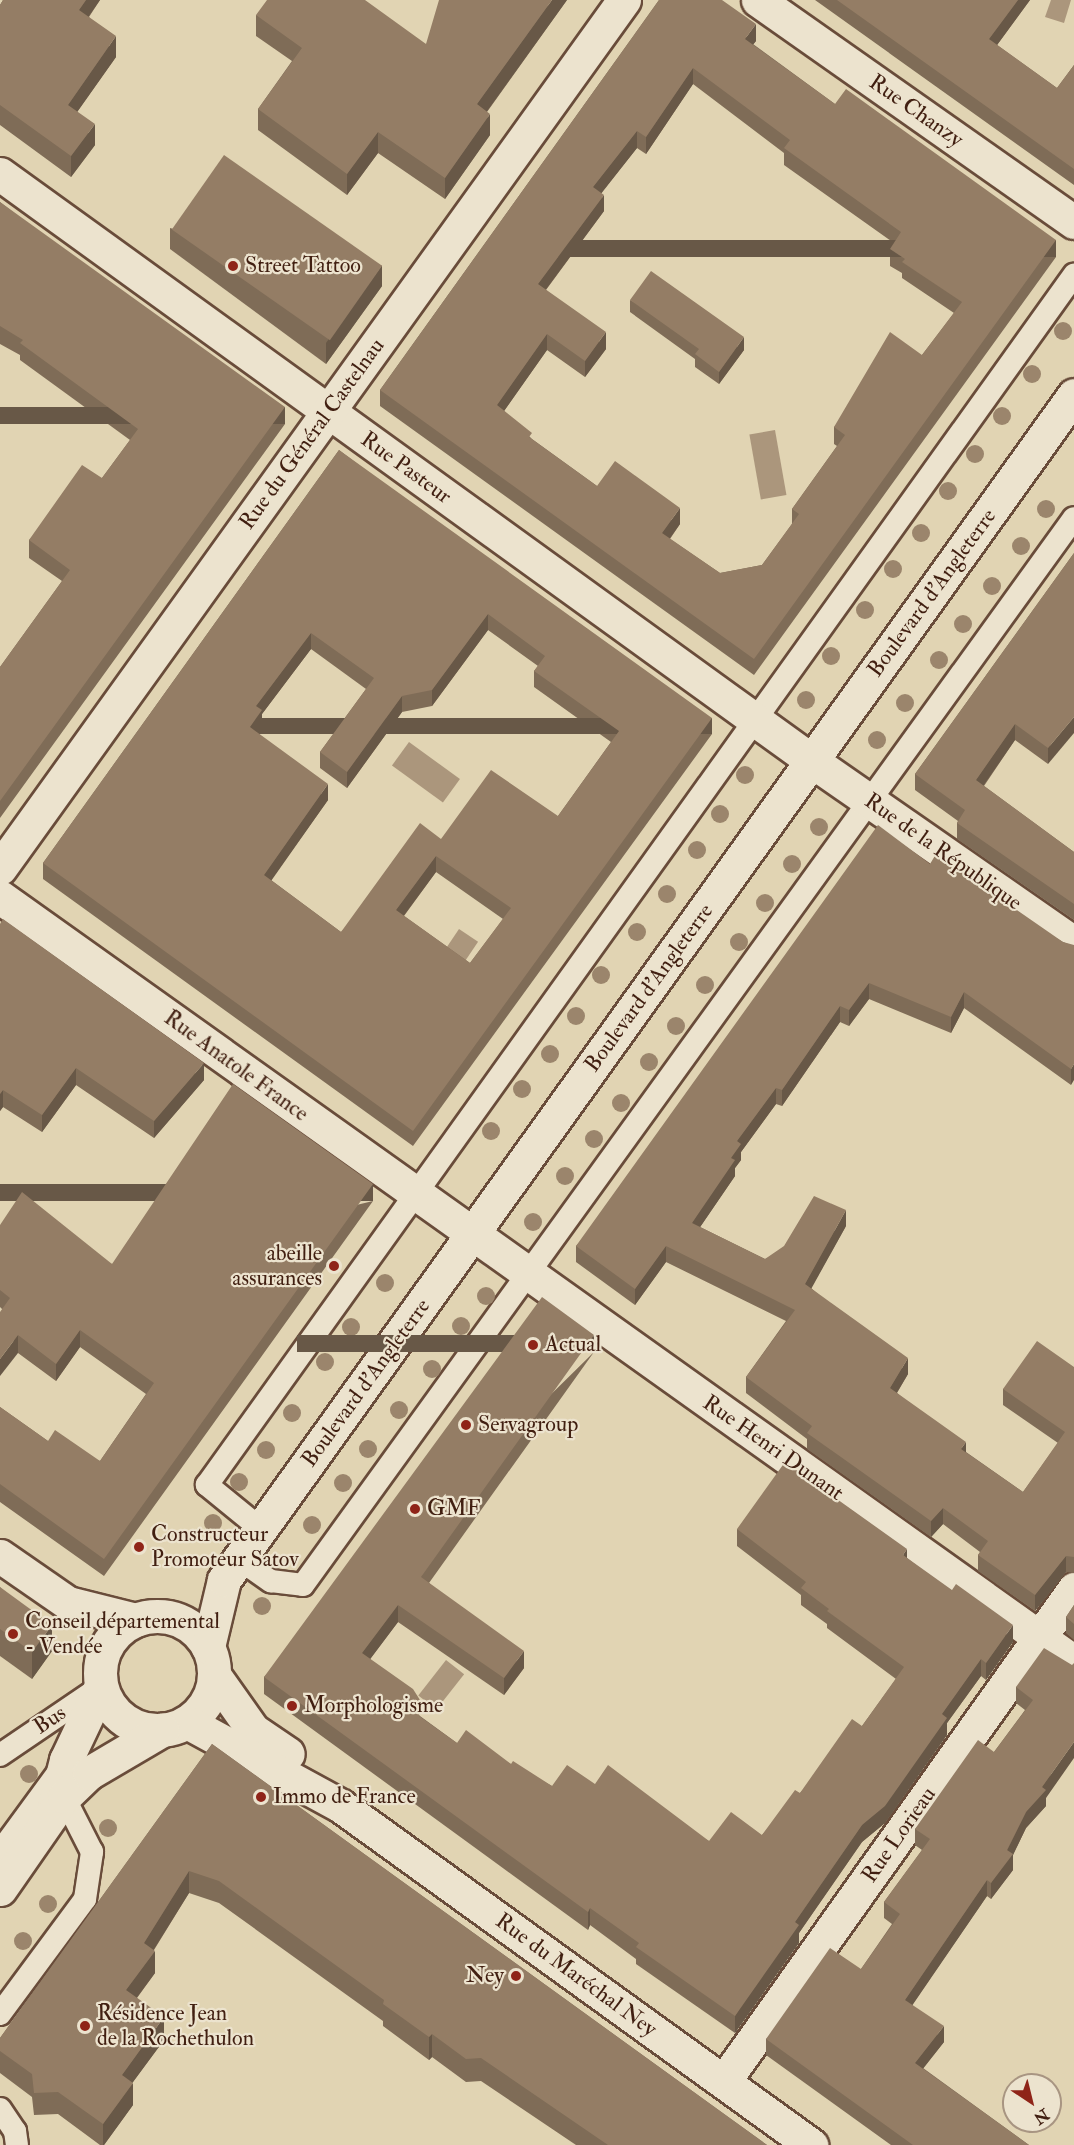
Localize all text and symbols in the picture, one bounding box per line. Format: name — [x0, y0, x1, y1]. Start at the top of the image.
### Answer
street label: Rue Chanzy — [864, 69, 968, 153]
place label: Street Tattoo — [245, 253, 361, 279]
marker: Street Tattoo — [226, 259, 240, 273]
street label: Rue du Général Castelnau — [234, 333, 390, 535]
street label: Rue Pasteur — [356, 426, 456, 510]
street label: Boulevard d'Angleterre — [862, 504, 1002, 682]
street label: Rue de la République — [859, 788, 1027, 916]
street label: Boulevard d'Angleterre — [579, 899, 719, 1077]
street label: Rue Anatole France — [159, 1005, 313, 1127]
place label: abeille assurances — [232, 1240, 322, 1292]
marker: abeille assurances — [327, 1259, 341, 1273]
street label: Boulevard d'Angleterre — [296, 1294, 436, 1472]
place label: Actual — [545, 1332, 601, 1358]
marker: Actual — [526, 1338, 540, 1352]
street label: Rue Henri Dunant — [698, 1390, 848, 1506]
place label: Servagroup — [478, 1412, 578, 1438]
marker: Servagroup — [459, 1418, 473, 1432]
place label: GMF — [427, 1496, 481, 1522]
marker: GMF — [408, 1502, 422, 1516]
place label: Constructeur Promoteur Satov — [151, 1521, 299, 1572]
marker: Constructeur Promoteur Satov — [132, 1540, 146, 1554]
place label: Conseil départemental - Vendée — [25, 1608, 220, 1660]
marker: Conseil départemental - Vendée — [6, 1627, 20, 1641]
place label: Morphologisme — [304, 1693, 443, 1719]
marker: Morphologisme — [285, 1699, 299, 1713]
street label: Bus — [29, 1700, 71, 1740]
street label: Rue Lorieau — [856, 1782, 942, 1888]
place label: Immo de France — [273, 1784, 416, 1810]
marker: Immo de France — [254, 1790, 268, 1804]
street label: Rue du Maréchal Ney — [490, 1908, 662, 2042]
place label: Ney — [466, 1963, 504, 1989]
marker: Ney — [509, 1969, 523, 1983]
place label: Résidence Jean de la Rochethulon — [97, 2000, 254, 2052]
marker: Résidence Jean de la Rochethulon — [78, 2019, 92, 2033]
north arrow — [1002, 2073, 1062, 2133]
text: N — [1030, 2104, 1053, 2128]

